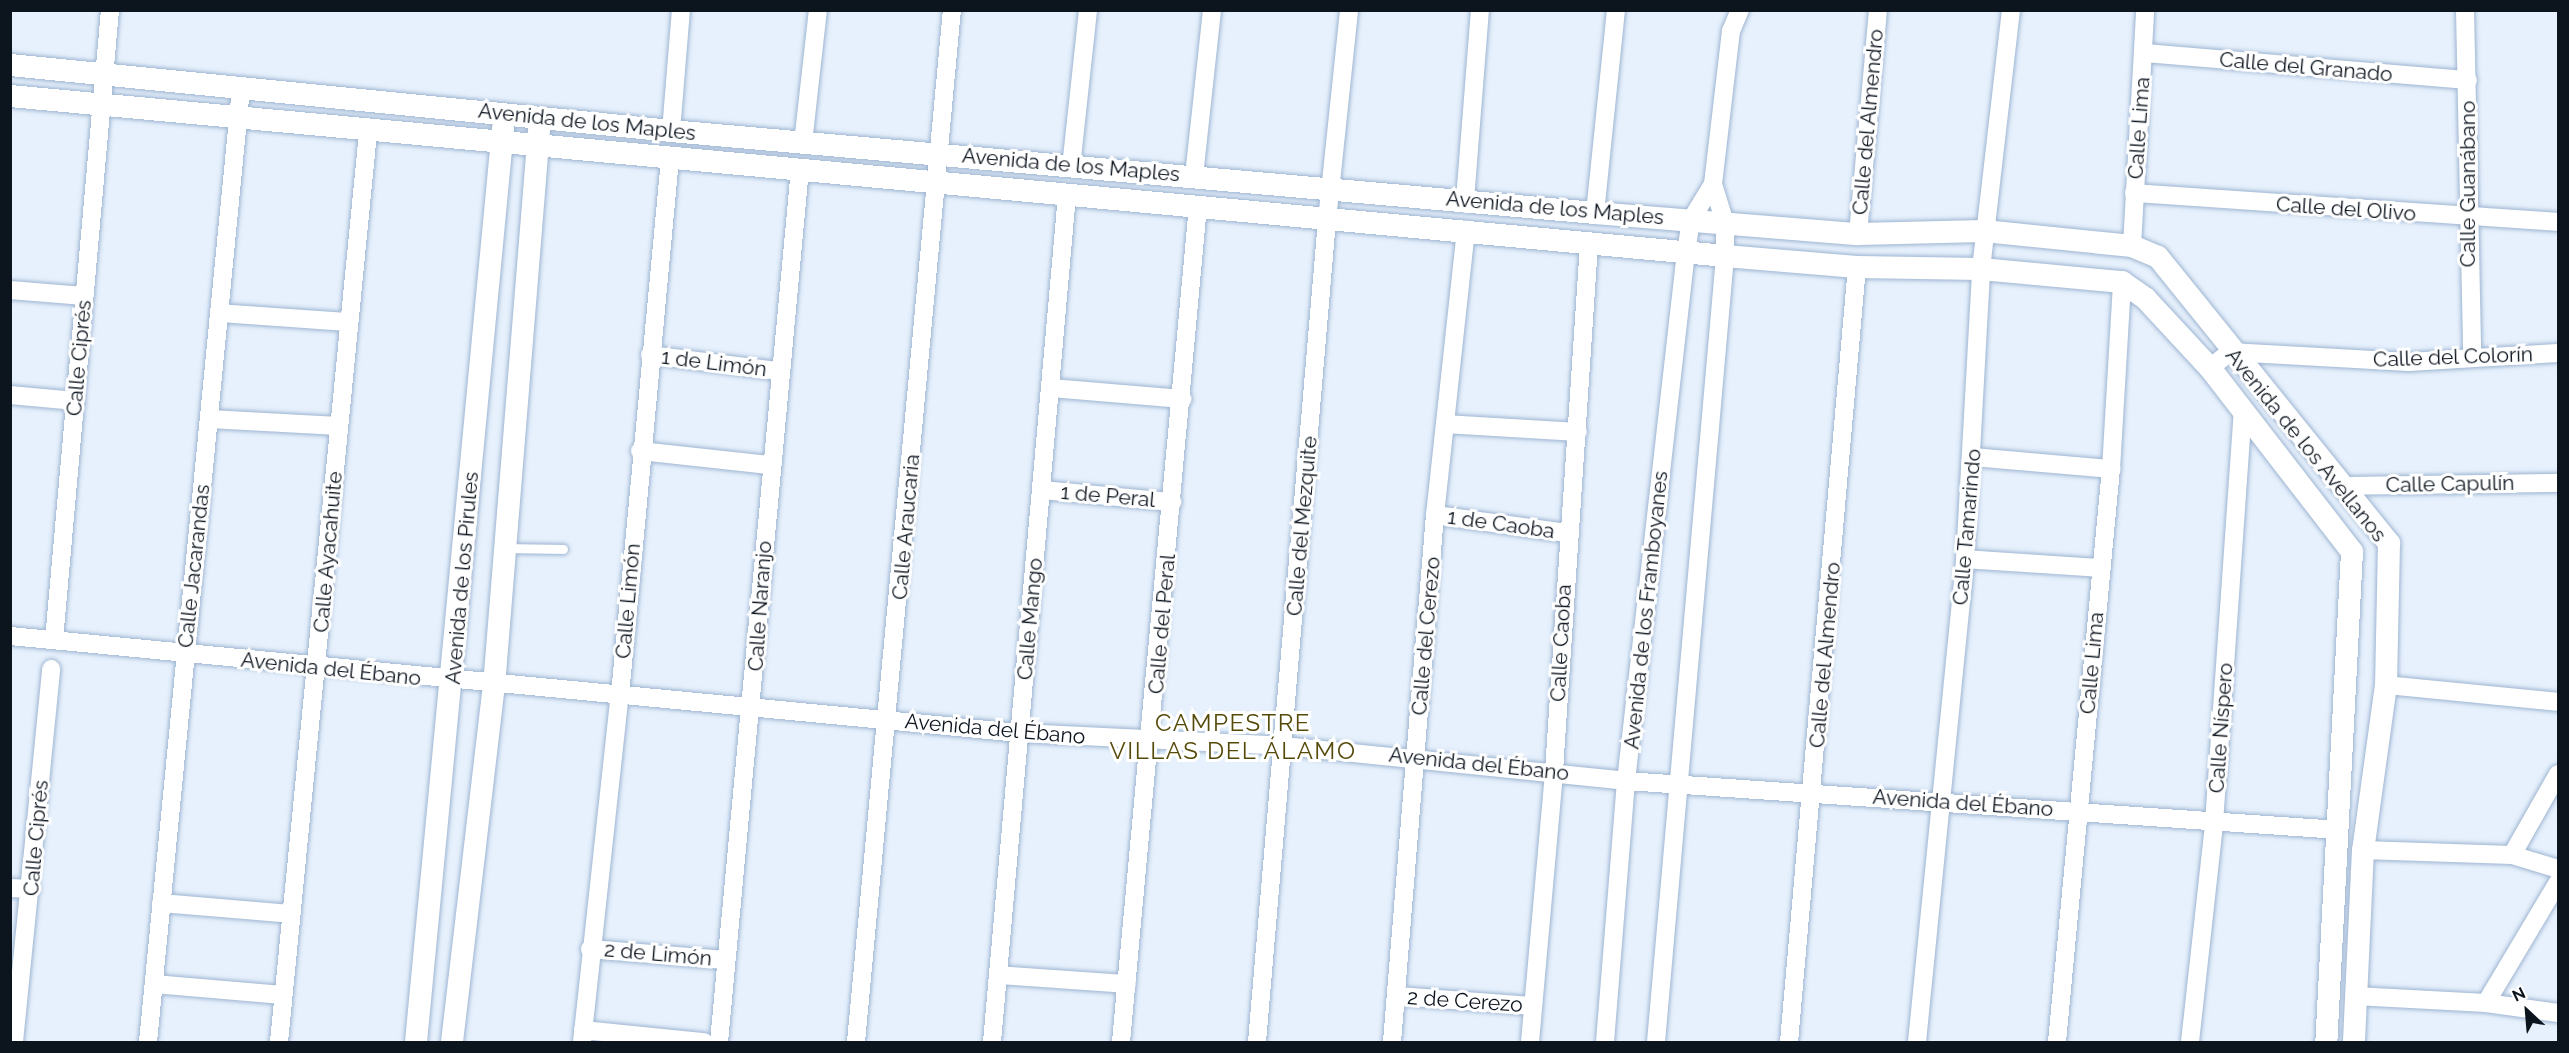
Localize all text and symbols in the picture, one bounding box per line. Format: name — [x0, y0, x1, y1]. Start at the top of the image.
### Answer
street label: Calle del Almendro — [1847, 27, 1889, 217]
street label: Calle del Granado — [2218, 47, 2394, 87]
street label: Calle Lima — [2123, 76, 2155, 180]
street label: Avenida de los Maples — [477, 98, 697, 146]
street label: Calle Guanábano — [2455, 101, 2481, 267]
street label: Avenida de los Maples — [961, 143, 1181, 187]
street label: Avenida de los Maples — [1445, 186, 1665, 230]
street label: Calle del Olivo — [2275, 192, 2417, 226]
street label: Calle Ciprés — [61, 299, 97, 417]
street label: Calle del Colorín — [2372, 342, 2534, 372]
street label: Avenida de los Avellanos — [2220, 343, 2392, 547]
street label: 1 de Limón — [660, 344, 768, 382]
street label: Calle del Mezquite — [1282, 435, 1322, 617]
street label: Calle Tamarindo — [1948, 447, 1986, 607]
street label: Calle Araucaria — [887, 453, 925, 601]
street label: Calle Ayacahuite — [308, 470, 348, 634]
street label: Avenida de los Framboyanes — [1619, 470, 1673, 750]
street label: Calle Capulín — [2385, 470, 2515, 498]
street label: Avenida de los Pirules — [440, 471, 484, 685]
street label: 1 de Peral — [1060, 479, 1156, 513]
street label: Calle Jacarandas — [173, 483, 215, 649]
street label: 1 de Caoba — [1446, 504, 1556, 544]
street label: Calle Naranjo — [743, 540, 777, 672]
street label: Calle Limón — [610, 542, 646, 660]
street label: Calle del Peral — [1143, 553, 1181, 695]
street label: Calle del Cerezo — [1406, 555, 1446, 717]
street label: Calle Mango — [1012, 557, 1048, 681]
street label: Calle del Almendro — [1804, 560, 1846, 750]
street label: Calle Caoba — [1545, 584, 1577, 702]
street label: Calle Lima — [2075, 611, 2109, 715]
street label: Avenida del Ébano — [239, 647, 423, 691]
street label: Calle Níspero — [2204, 662, 2238, 794]
street label: Avenida del Ébano — [903, 709, 1087, 749]
district label: CAMPESTRE VILLAS DEL ÁLAMO — [1109, 709, 1357, 765]
street label: Avenida del Ébano — [1387, 742, 1571, 786]
street label: Calle Ciprés — [18, 779, 54, 897]
street label: Avenida del Ébano — [1871, 784, 2055, 822]
street label: 2 de Limón — [603, 937, 713, 971]
north arrow — [2497, 981, 2557, 1041]
text: N — [2509, 983, 2529, 1006]
street label: 2 de Cerezo — [1406, 984, 1524, 1018]

